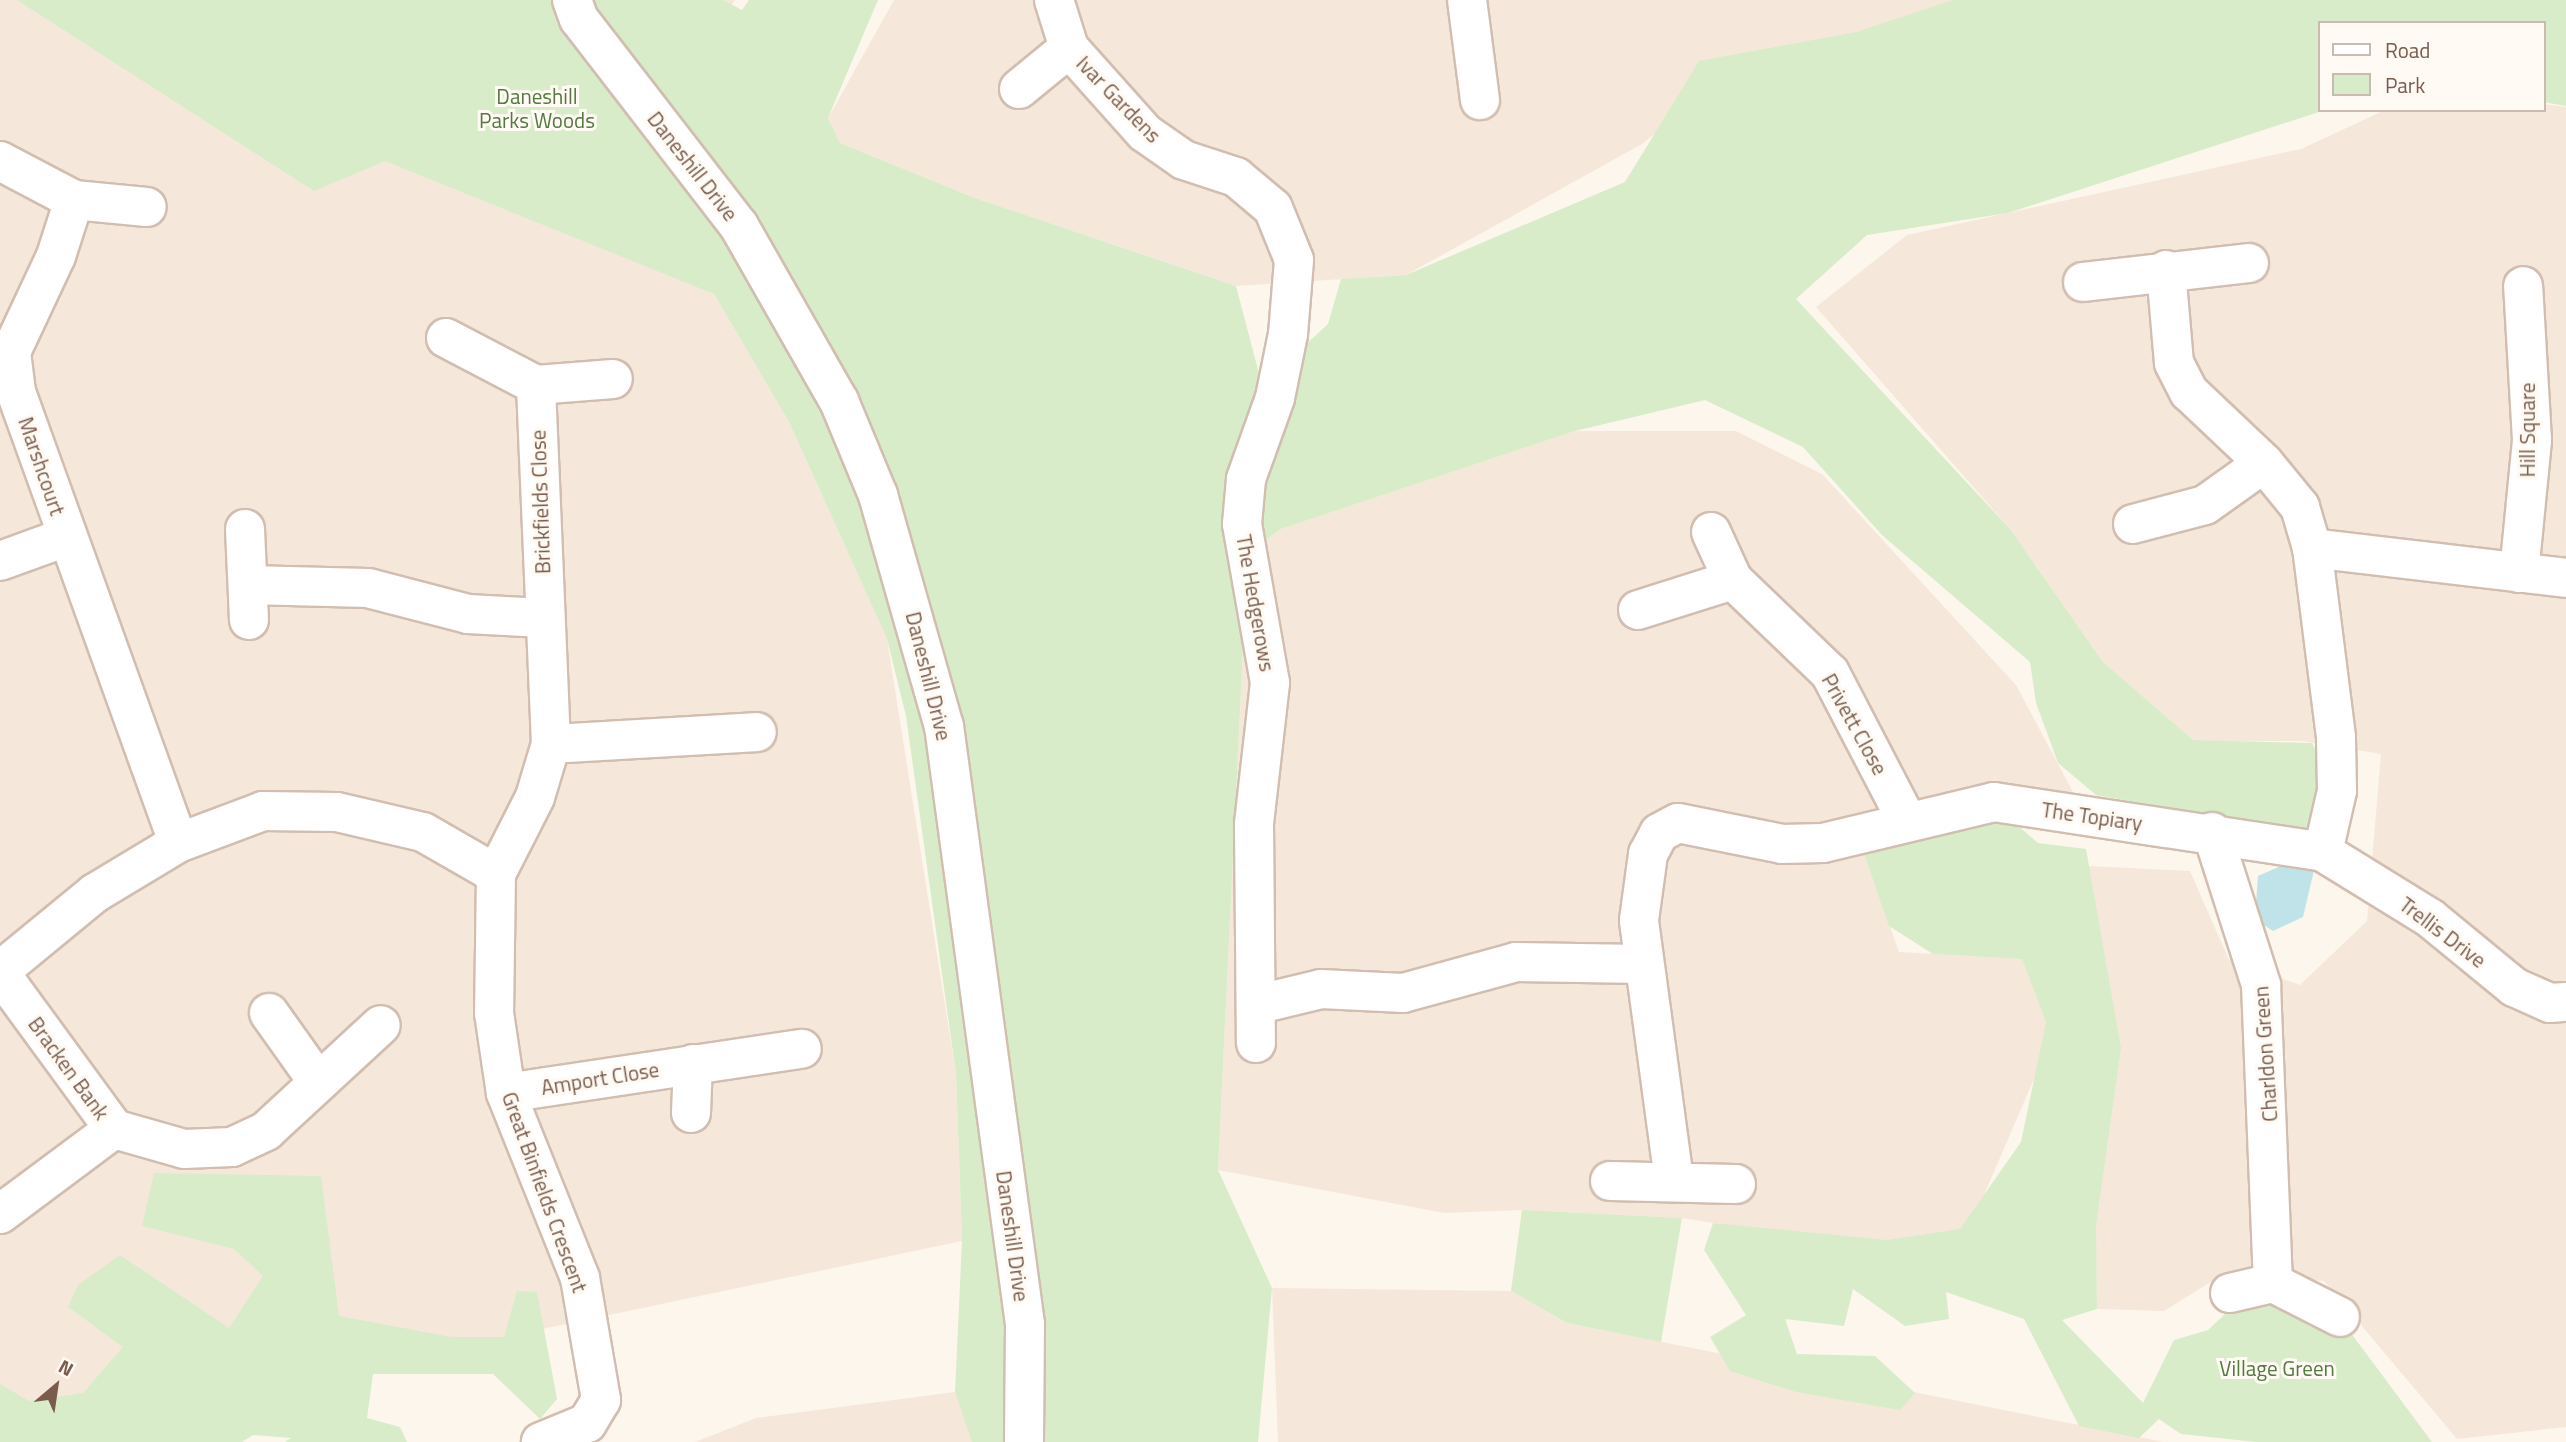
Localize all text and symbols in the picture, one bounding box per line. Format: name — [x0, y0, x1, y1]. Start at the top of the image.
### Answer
legend — [2318, 21, 2545, 112]
text: Road — [2385, 34, 2430, 66]
street label: Ivar Gardens — [1071, 50, 1167, 148]
text: Park — [2385, 69, 2425, 101]
park label: Daneshill Parks Woods — [479, 83, 595, 133]
street label: Daneshill Drive — [642, 106, 744, 226]
street label: Hill Square — [2514, 383, 2540, 477]
street label: Marshcourt — [13, 413, 71, 519]
street label: Brickfields Close — [525, 429, 555, 575]
street label: The Hedgerows — [1232, 533, 1280, 673]
street label: Daneshill Drive — [901, 609, 957, 743]
street label: Privett Close — [1817, 669, 1893, 779]
street label: The Topiary — [2040, 796, 2144, 836]
street label: Trellis Drive — [2395, 891, 2491, 973]
street label: Charldon Green — [2248, 985, 2282, 1123]
street label: Bracken Bank — [23, 1012, 115, 1124]
street label: Amport Close — [539, 1056, 661, 1100]
street label: Great Binfields Crescent — [497, 1088, 593, 1296]
street label: Daneshill Drive — [991, 1169, 1035, 1303]
north arrow — [21, 1351, 91, 1421]
text: N — [54, 1351, 79, 1383]
park label: Village Green — [2219, 1355, 2335, 1381]

